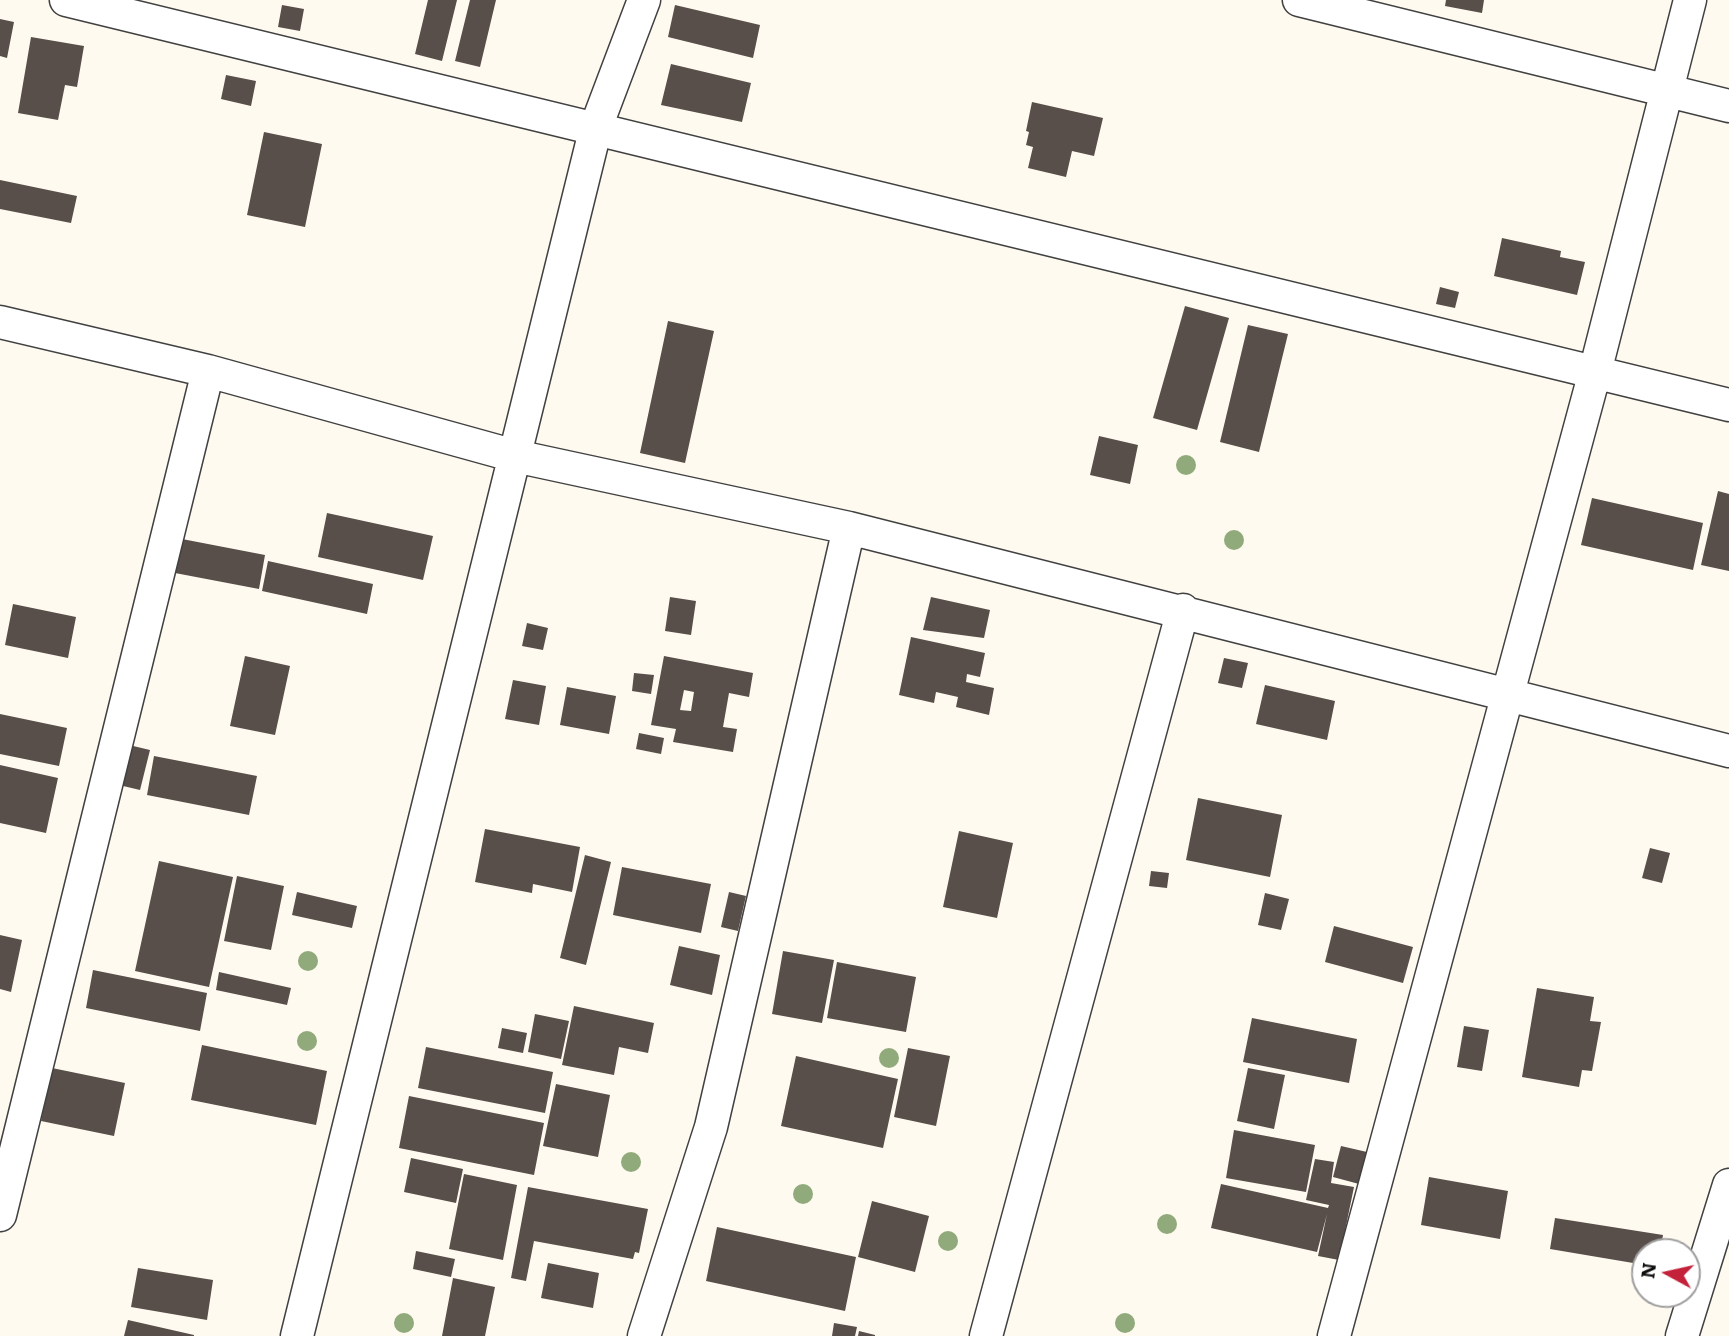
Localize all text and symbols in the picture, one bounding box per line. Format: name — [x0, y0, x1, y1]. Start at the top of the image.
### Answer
north arrow — [1631, 1238, 1701, 1308]
text: N — [1632, 1261, 1662, 1280]

